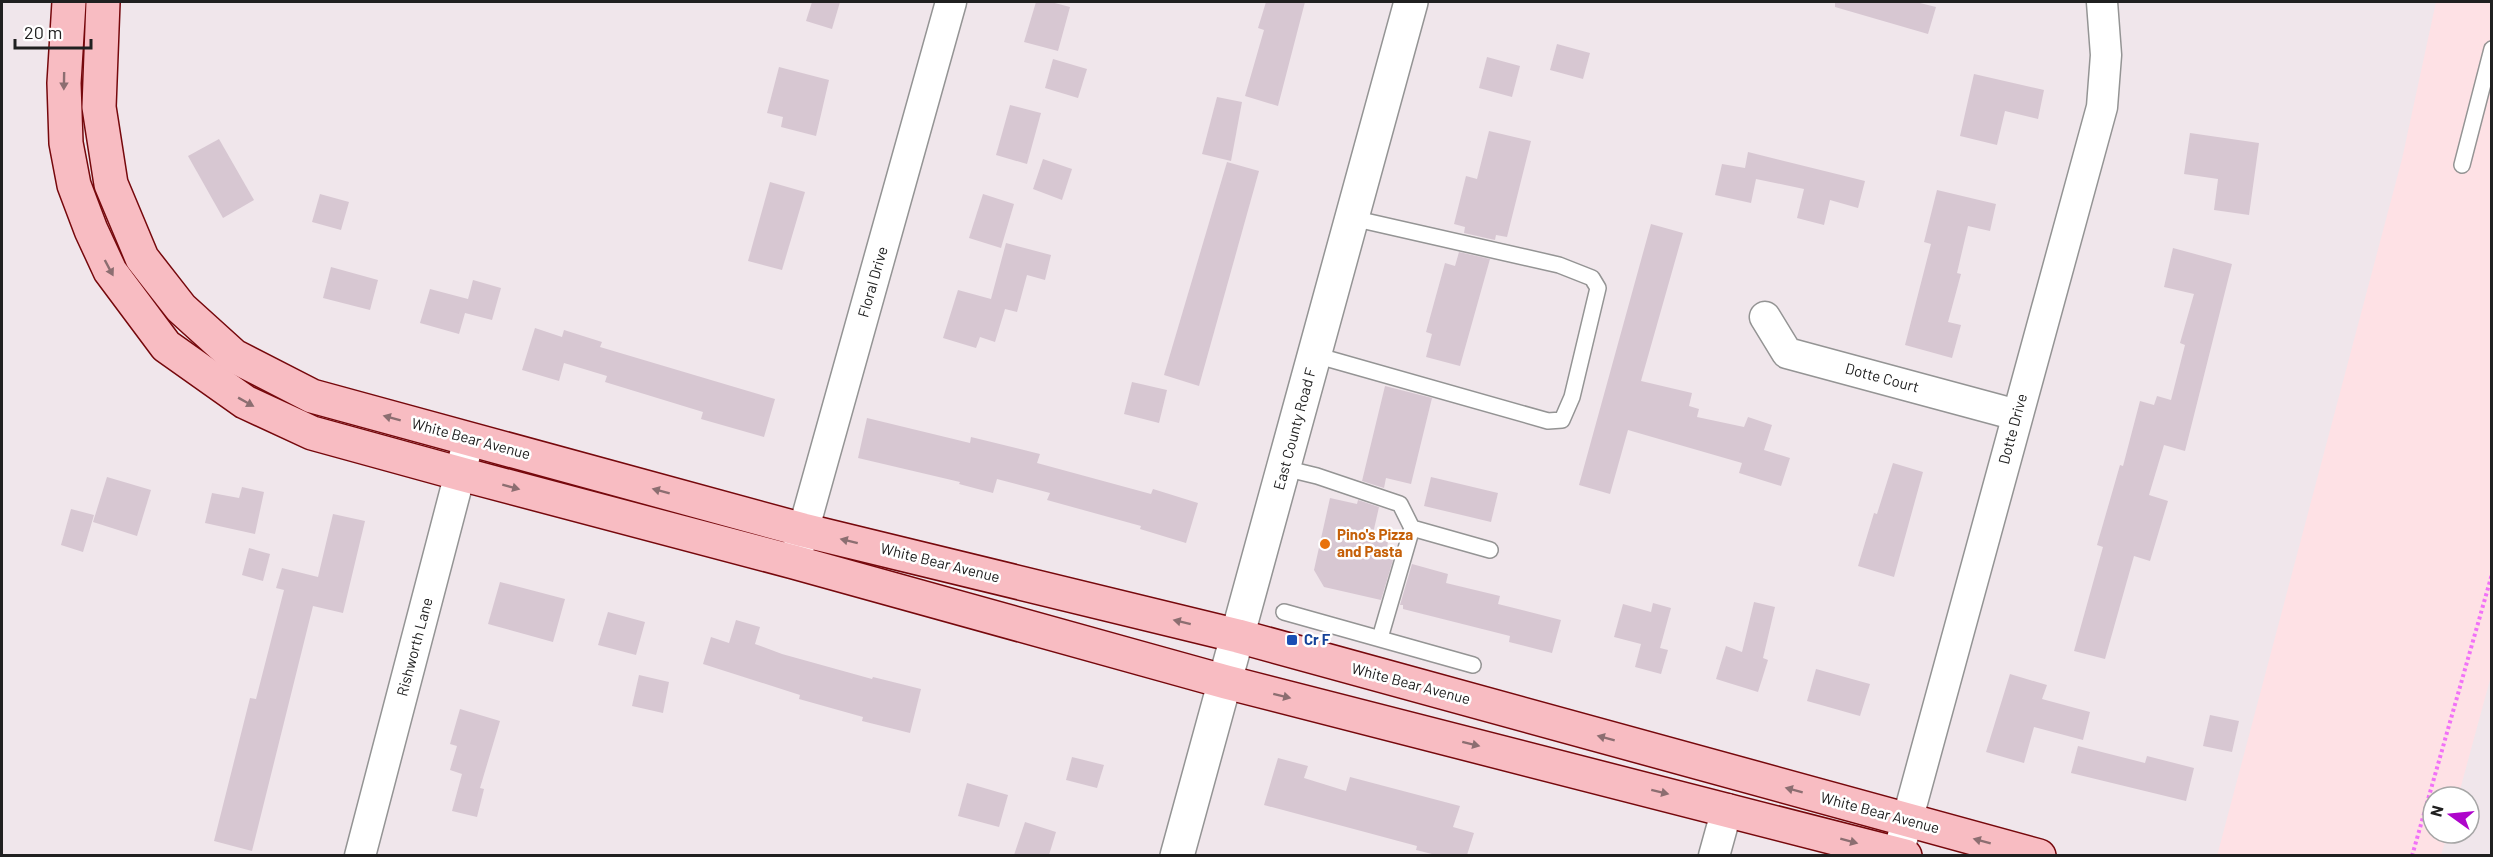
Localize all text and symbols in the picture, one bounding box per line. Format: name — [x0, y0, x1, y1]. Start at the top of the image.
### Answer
scale bar — [15, 12, 92, 50]
text: 20 m — [24, 21, 62, 43]
one-way arrow — [60, 71, 69, 90]
street label: Floral Drive — [853, 244, 891, 319]
one-way arrow — [104, 260, 114, 277]
street label: Dotte Court — [1843, 359, 1921, 395]
street label: East County Road F — [1269, 365, 1319, 492]
street label: Dotte Drive — [1994, 391, 2030, 466]
one-way arrow — [238, 397, 255, 407]
one-way arrow — [383, 412, 401, 422]
street label: White Bear Avenue — [410, 413, 533, 463]
one-way arrow — [502, 483, 520, 493]
one-way arrow — [652, 486, 670, 495]
place label: Pino's Pizza and Pasta — [1337, 525, 1413, 560]
one-way arrow — [840, 536, 858, 546]
marker: Pino's Pizza and Pasta — [1318, 537, 1332, 551]
street label: White Bear Avenue — [879, 538, 1002, 586]
street label: Rishworth Lane — [392, 595, 436, 698]
one-way arrow — [1172, 617, 1191, 627]
place label: Cr F — [1304, 630, 1331, 648]
marker: Cr F — [1285, 633, 1299, 647]
street label: White Bear Avenue — [1350, 658, 1473, 708]
one-way arrow — [1274, 692, 1292, 701]
one-way arrow — [1597, 732, 1615, 742]
one-way arrow — [1463, 740, 1481, 749]
one-way arrow — [1785, 784, 1803, 794]
north arrow — [2421, 785, 2481, 845]
street label: White Bear Avenue — [1819, 787, 1942, 837]
one-way arrow — [1651, 788, 1670, 798]
text: N — [2425, 803, 2447, 819]
one-way arrow — [1973, 835, 1991, 845]
one-way arrow — [1840, 837, 1858, 846]

